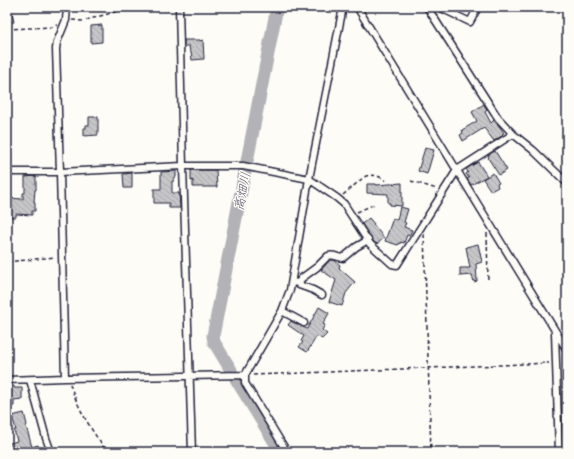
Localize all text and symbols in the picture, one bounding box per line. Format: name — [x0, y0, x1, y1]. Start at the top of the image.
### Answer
water label: 高畑川 — [229, 170, 253, 212]

